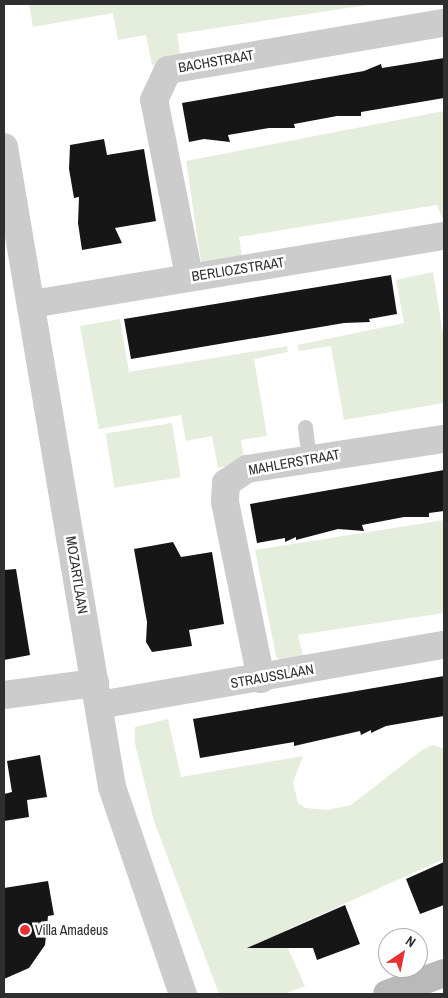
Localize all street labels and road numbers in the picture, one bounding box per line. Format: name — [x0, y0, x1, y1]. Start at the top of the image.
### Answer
street label: BACHSTRAAT — [177, 46, 255, 76]
street label: BERLIOZSTRAAT — [190, 253, 286, 285]
street label: MAHLERSTRAAT — [247, 446, 341, 478]
street label: MOZARTLAAN — [63, 535, 91, 615]
street label: STRAUSSLAAN — [229, 660, 315, 692]

